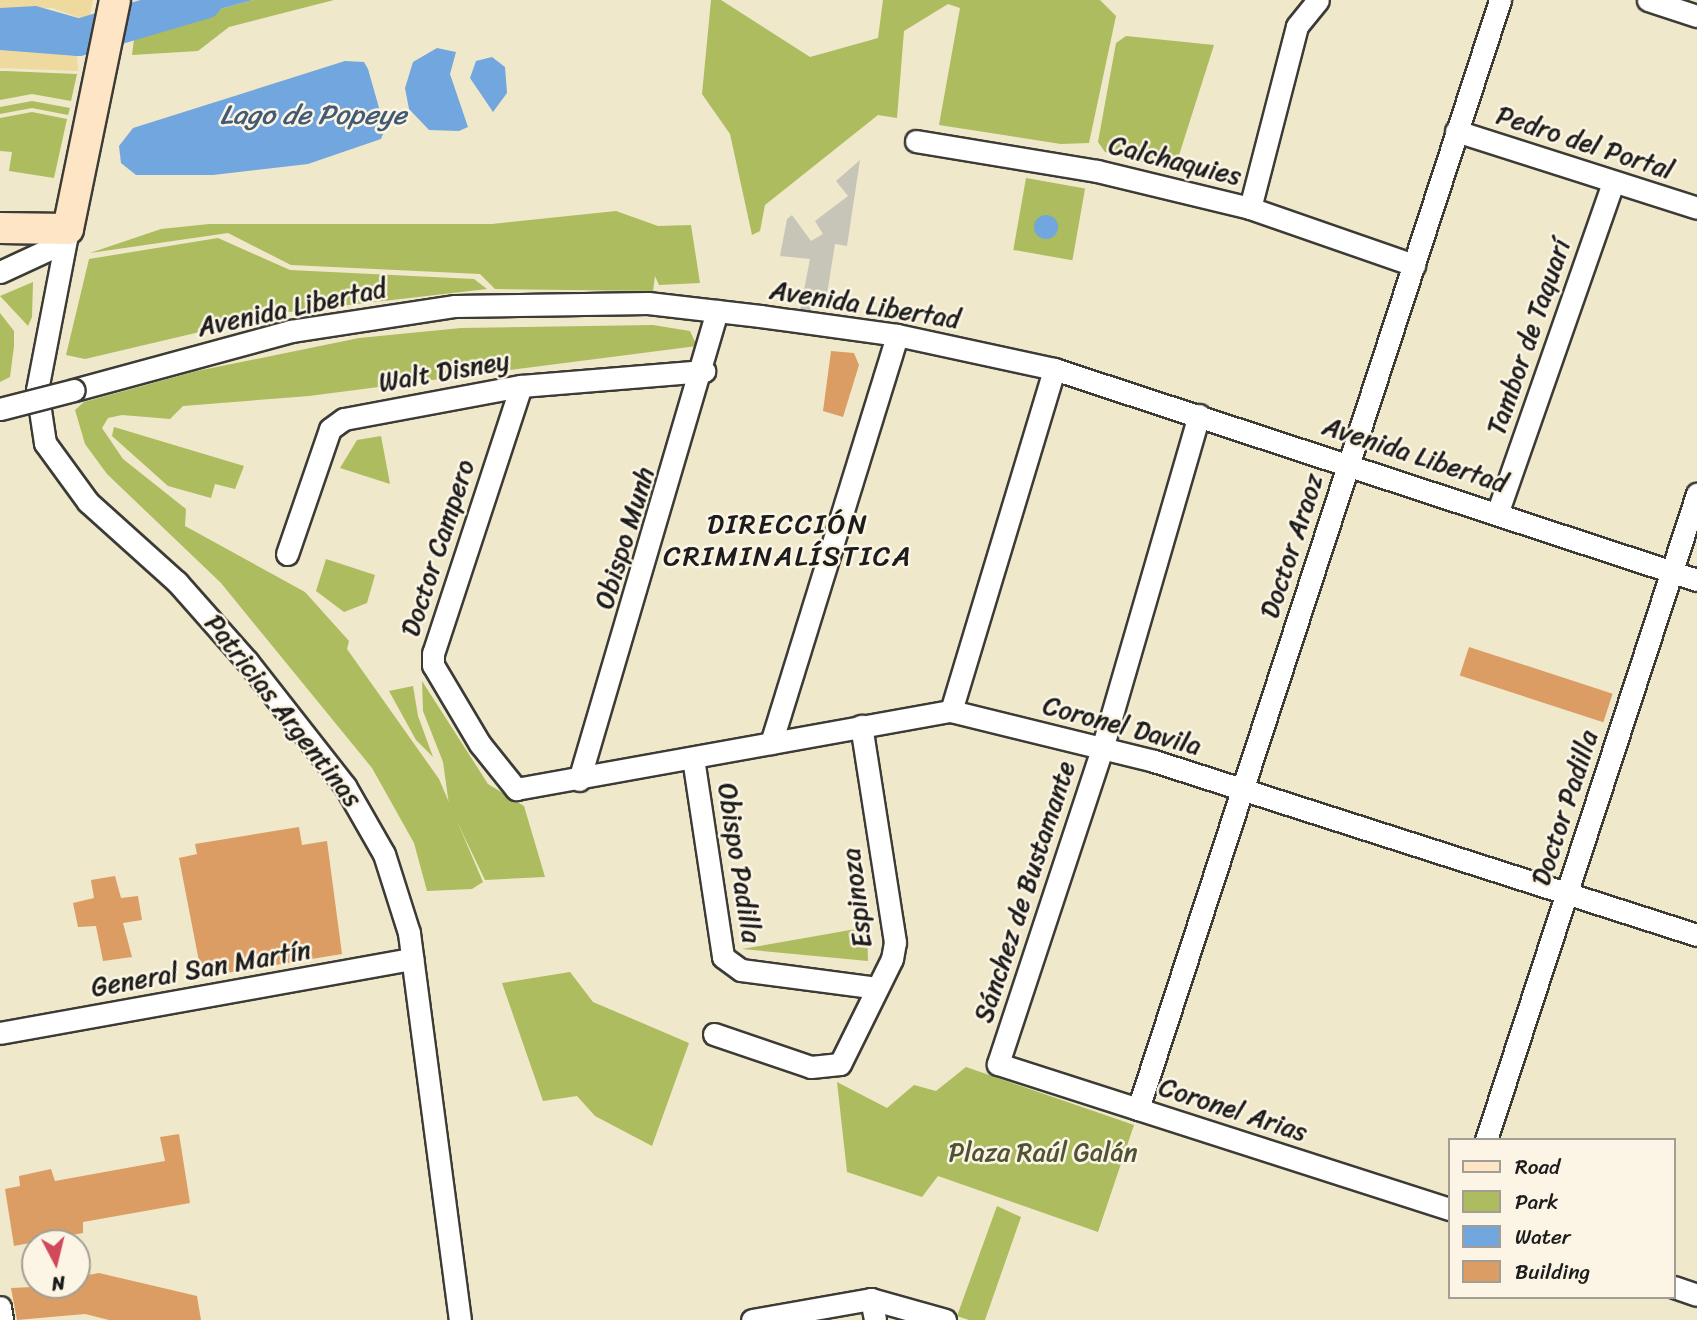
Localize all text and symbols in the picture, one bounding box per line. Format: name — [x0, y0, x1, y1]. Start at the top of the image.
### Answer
water label: Lago de Popeye — [219, 98, 407, 132]
street label: Pedro del Portal — [1492, 99, 1678, 187]
street label: Calchaquies — [1106, 129, 1244, 193]
street label: Tambor de Taquarí — [1481, 234, 1577, 440]
street label: Avenida Libertad — [195, 273, 389, 343]
street label: Avenida Libertad — [768, 275, 962, 335]
street label: Walt Disney — [375, 345, 513, 399]
street label: Avenida Libertad — [1319, 411, 1511, 499]
street label: Doctor Campero — [395, 456, 481, 640]
street label: Obispo Munh — [589, 463, 661, 613]
street label: Doctor Araoz — [1254, 470, 1330, 622]
district label: DIRECCIÓN CRIMINALÍSTICA — [668, 507, 908, 573]
street label: Patricias Argentinas — [199, 609, 367, 813]
street label: Coronel Davila — [1040, 690, 1204, 762]
street label: Doctor Padilla — [1525, 726, 1605, 890]
street label: Sánchez de Bustamante — [968, 757, 1082, 1027]
street label: Obispo Padilla — [711, 781, 767, 945]
street label: Espinoza — [835, 846, 879, 950]
street label: General San Martín — [89, 934, 313, 1004]
street label: Coronel Arias — [1155, 1071, 1311, 1149]
park label: Plaza Raúl Galán — [948, 1137, 1138, 1169]
legend — [1448, 1138, 1676, 1299]
text: Road — [1515, 1148, 1560, 1186]
text: Park — [1515, 1183, 1558, 1221]
text: Water — [1515, 1218, 1570, 1256]
north arrow — [21, 1229, 91, 1299]
text: Building — [1515, 1253, 1590, 1291]
text: N — [50, 1266, 67, 1301]

